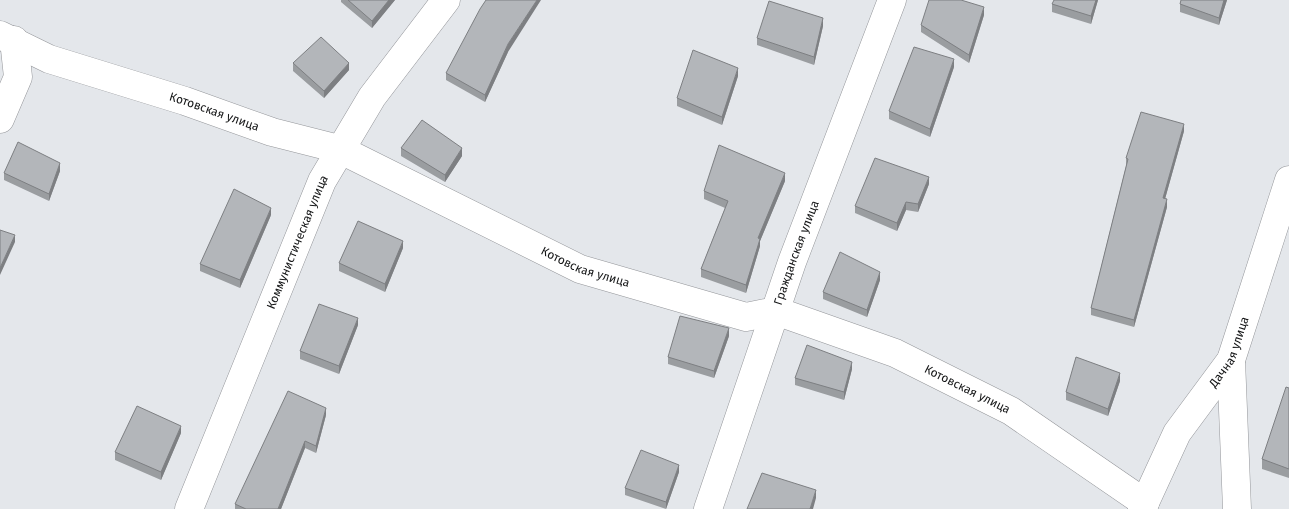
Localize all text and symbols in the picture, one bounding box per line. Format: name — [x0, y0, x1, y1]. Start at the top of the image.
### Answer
street label: Котовская улица — [168, 90, 261, 134]
street label: Коммунистическая улица — [264, 172, 331, 311]
street label: Гражданская улица — [771, 199, 822, 307]
street label: Котовская улица — [539, 244, 631, 290]
street label: Дачная улица — [1206, 315, 1252, 391]
street label: Котовская улица — [922, 362, 1013, 416]

